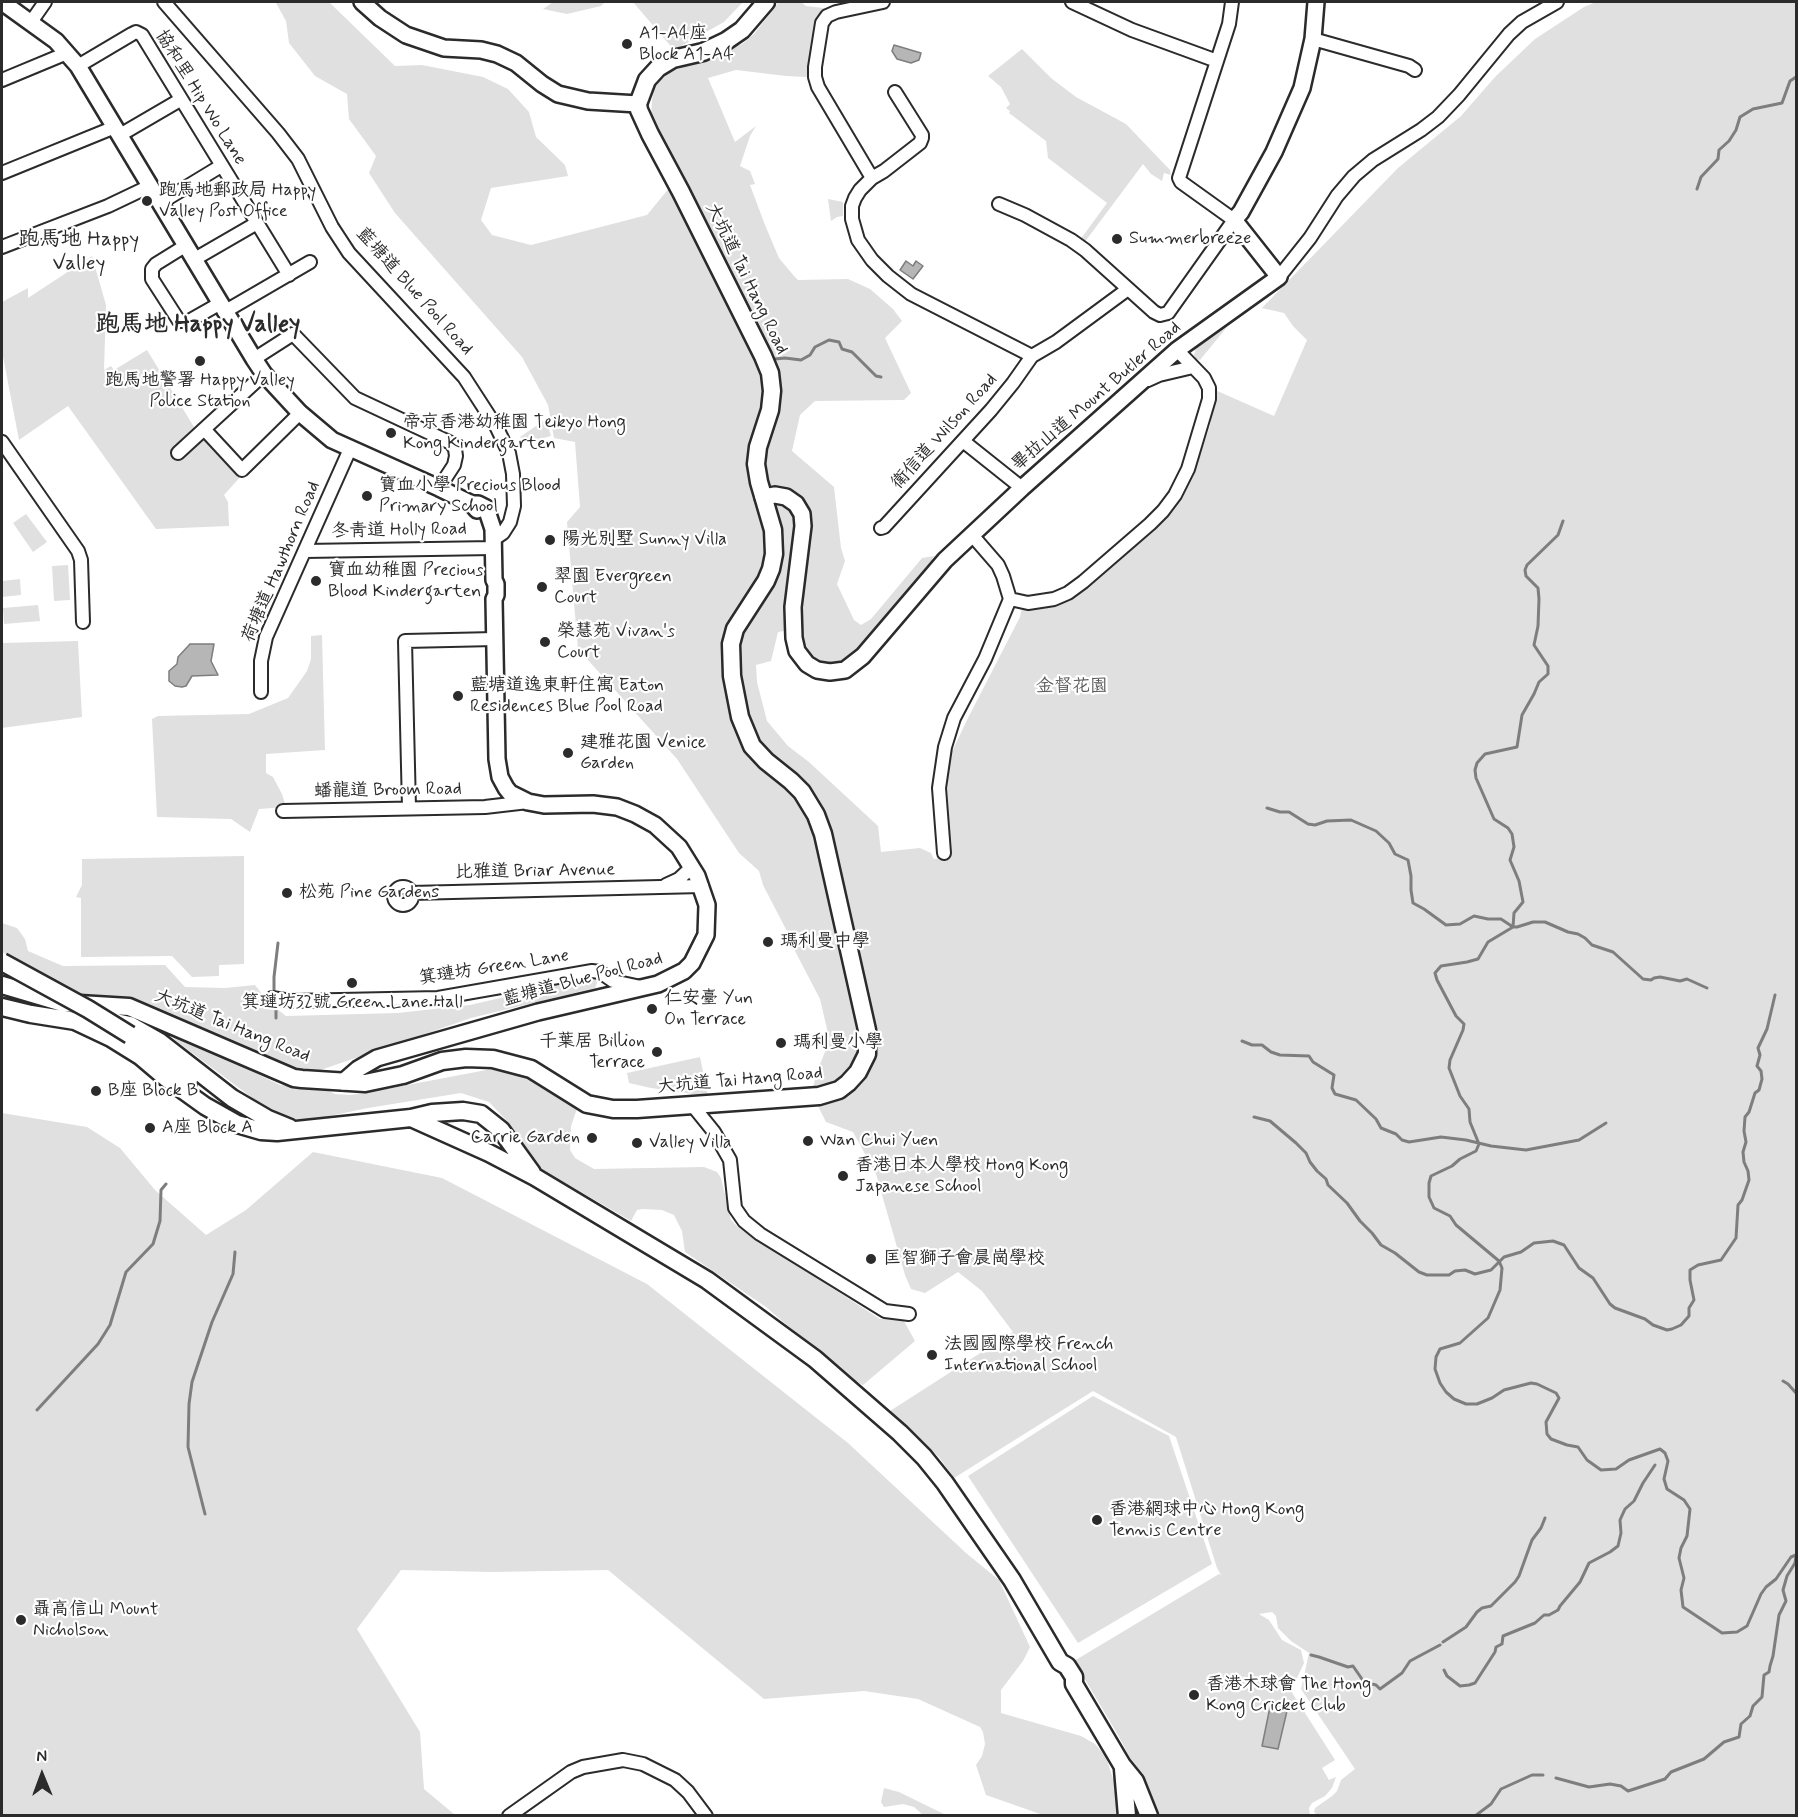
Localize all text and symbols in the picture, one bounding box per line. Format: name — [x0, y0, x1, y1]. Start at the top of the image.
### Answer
place label: A1-A4座 Block A1-A4 — [639, 23, 734, 66]
street label: 協和里 Hip Wo Lane — [150, 27, 250, 169]
marker: A1-A4座 Block A1-A4 — [620, 37, 634, 51]
place label: 跑馬地郵政局 Happy Valley Post Office — [159, 180, 316, 222]
marker: 跑馬地郵政局 Happy Valley Post Office — [140, 194, 154, 208]
street label: 大坑道 Tai Hang Road — [700, 200, 792, 358]
street label: 藍塘道 Blue Pool Road — [351, 224, 477, 360]
district label: 跑馬地 Happy Valley — [19, 228, 139, 278]
place label: Summerbreeze — [1129, 228, 1251, 250]
marker: Summerbreeze — [1110, 232, 1124, 246]
district label: 跑馬地 Happy Valley — [96, 312, 300, 340]
street label: 畢拉山道 Mount Butler Road — [1008, 318, 1186, 476]
marker: 跑馬地警署 Happy Valley Police Station — [193, 354, 207, 368]
place label: 跑馬地警署 Happy Valley Police Station — [105, 370, 295, 412]
street label: 衛信道 Wilson Road — [887, 370, 1003, 494]
place label: 帝京香港幼稚園 Teikyo Hong Kong Kindergarten — [403, 412, 626, 454]
marker: 帝京香港幼稚園 Teikyo Hong Kong Kindergarten — [384, 426, 398, 440]
place label: 寶血小學 Precious Blood Primary School — [379, 475, 561, 518]
street label: 荷塘道 Hawthorn Road — [238, 478, 326, 646]
marker: 寶血小學 Precious Blood Primary School — [360, 489, 374, 503]
street label: 冬青道 Holly Road — [331, 519, 467, 543]
place label: 陽光別墅 Sunny Villa — [562, 529, 727, 551]
marker: 陽光別墅 Sunny Villa — [543, 533, 557, 547]
place label: 寶血幼稚園 Precious Blood Kindergarten — [328, 560, 483, 602]
place label: 翠園 Evergreen Court — [554, 566, 672, 608]
marker: 寶血幼稚園 Precious Blood Kindergarten — [309, 574, 323, 588]
marker: 翠園 Evergreen Court — [535, 580, 549, 594]
place label: 榮慧苑 Vivan's Court — [557, 621, 675, 664]
marker: 榮慧苑 Vivan's Court — [538, 635, 552, 649]
place label: 藍塘道逸東軒住寓 Eaton Residences Blue Pool Road — [470, 675, 664, 718]
park label: 金督花園 — [1036, 676, 1108, 698]
marker: 藍塘道逸東軒住寓 Eaton Residences Blue Pool Road — [451, 689, 465, 703]
place label: 建雅花園 Venice Garden — [580, 732, 706, 774]
marker: 建雅花園 Venice Garden — [561, 746, 575, 760]
street label: 蟠龍道 Broom Road — [314, 779, 462, 803]
street label: 比雅道 Briar Avenue — [455, 860, 615, 884]
place label: 松苑 Pine Gardens — [299, 882, 439, 904]
marker: 松苑 Pine Gardens — [280, 886, 294, 900]
place label: 瑪利曼中學 — [780, 931, 870, 953]
marker: 瑪利曼中學 — [761, 935, 775, 949]
street label: 箕璉坊 Green Lane — [417, 945, 571, 991]
street label: 藍塘道 Blue Pool Road — [501, 948, 665, 1012]
marker: 箕璉坊32號 Green Lane Hall — [345, 976, 359, 990]
street label: 大坑道 Tai Hang Road — [151, 986, 313, 1068]
place label: 仁安臺 Yun On Terrace — [664, 988, 753, 1030]
place label: 箕璉坊32號 Green Lane Hall — [241, 992, 463, 1014]
marker: 仁安臺 Yun On Terrace — [645, 1002, 659, 1016]
place label: 千葉居 Billion Terrace — [539, 1031, 645, 1074]
place label: 瑪利曼小學 — [793, 1032, 883, 1054]
marker: 瑪利曼小學 — [774, 1036, 788, 1050]
marker: 千葉居 Billion Terrace — [650, 1045, 664, 1059]
street label: 大坑道 Tai Hang Road — [656, 1063, 824, 1099]
place label: B座 Block B — [108, 1080, 198, 1102]
marker: B座 Block B — [89, 1084, 103, 1098]
place label: A座 Block A — [162, 1117, 253, 1139]
marker: A座 Block A — [143, 1121, 157, 1135]
place label: Carrie Garden — [470, 1127, 580, 1149]
place label: Wan Chui Yuen — [820, 1130, 938, 1152]
marker: Carrie Garden — [585, 1131, 599, 1145]
place label: Valley Villa — [649, 1132, 732, 1154]
marker: Wan Chui Yuen — [801, 1134, 815, 1148]
marker: Valley Villa — [630, 1136, 644, 1150]
place label: 香港日本人學校 Hong Kong Japanese School — [855, 1155, 1068, 1198]
marker: 香港日本人學校 Hong Kong Japanese School — [836, 1169, 850, 1183]
place label: 匡智獅子會晨崗學校 — [883, 1248, 1045, 1270]
marker: 匡智獅子會晨崗學校 — [864, 1252, 878, 1266]
place label: 法國國際學校 French International School — [944, 1334, 1113, 1376]
marker: 法國國際學校 French International School — [925, 1348, 939, 1362]
place label: 香港網球中心 Hong Kong Tennis Centre — [1109, 1499, 1304, 1541]
marker: 香港網球中心 Hong Kong Tennis Centre — [1090, 1513, 1104, 1527]
place label: 聶高信山 Mount Nicholson — [33, 1599, 158, 1642]
marker: 聶高信山 Mount Nicholson — [14, 1613, 28, 1627]
place label: 香港木球會 The Hong Kong Cricket Club — [1206, 1674, 1371, 1716]
marker: 香港木球會 The Hong Kong Cricket Club — [1187, 1688, 1201, 1702]
north arrow — [12, 1745, 72, 1805]
text: N — [36, 1746, 47, 1767]

